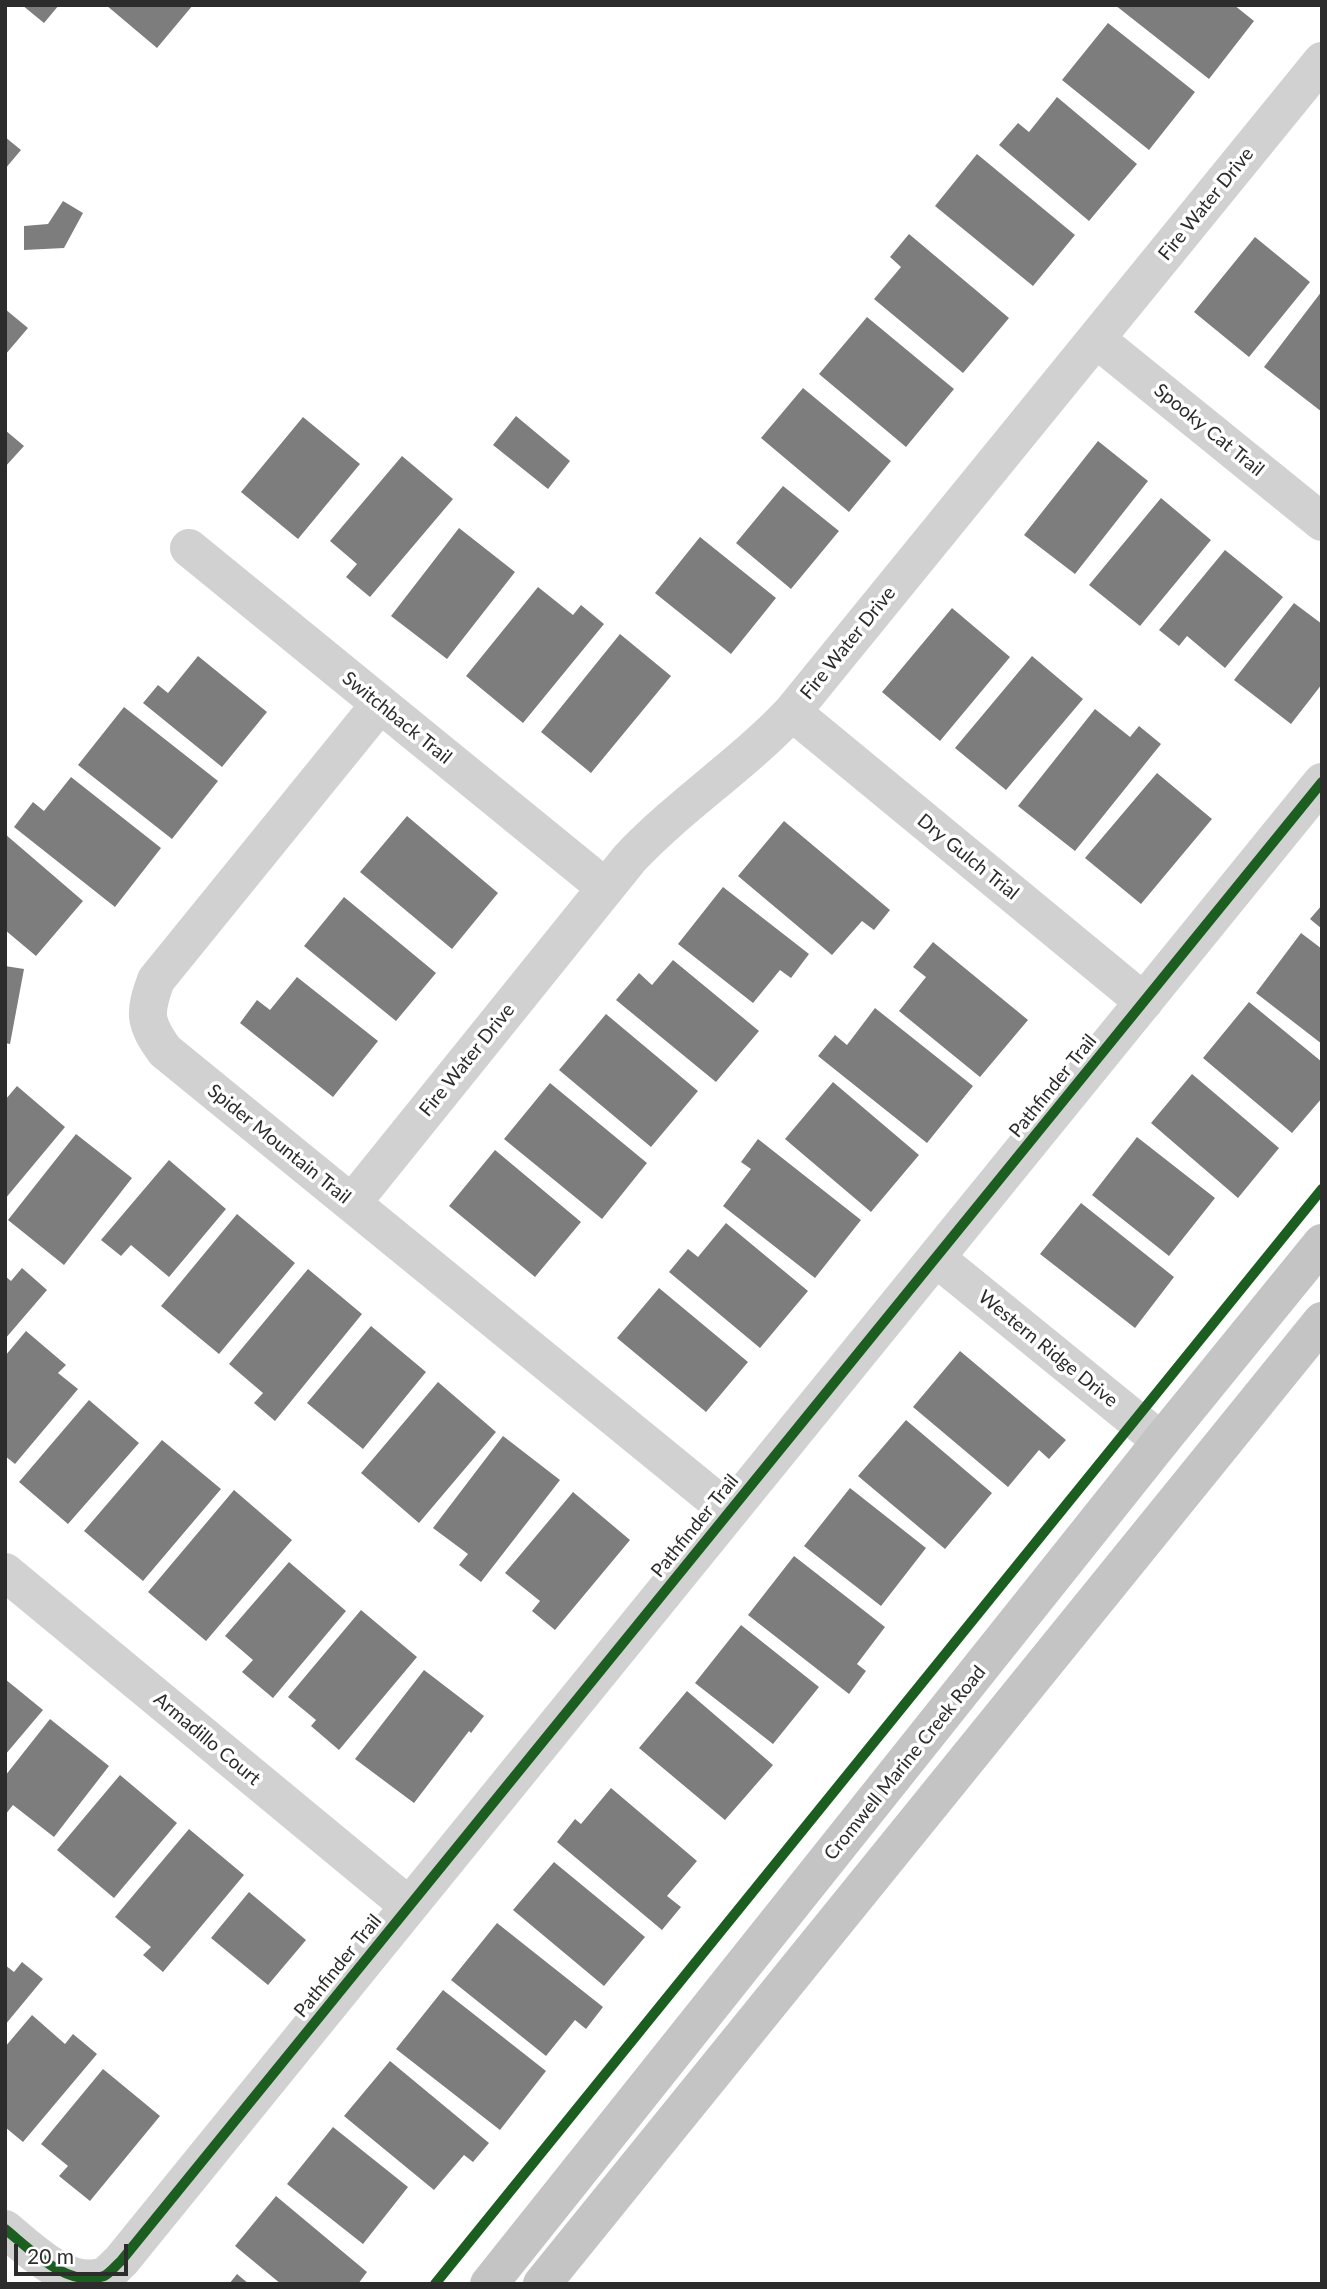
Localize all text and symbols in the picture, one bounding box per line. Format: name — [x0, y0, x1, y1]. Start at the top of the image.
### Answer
street label: Fire Water Drive — [1154, 143, 1258, 265]
street label: Spooky Cat Trail — [1149, 379, 1269, 481]
street label: Fire Water Drive — [796, 582, 900, 704]
street label: Switchback Trail — [338, 667, 456, 769]
street label: Dry Gulch Trial — [913, 809, 1023, 905]
street label: Fire Water Drive — [415, 999, 519, 1121]
street label: Pathfinder Trail — [1004, 1030, 1102, 1142]
street label: Spider Mountain Trail — [203, 1079, 355, 1209]
street label: Western Ridge Drive — [974, 1286, 1122, 1412]
street label: Pathfinder Trail — [646, 1470, 744, 1582]
street label: Cromwell Marine Creek Road — [819, 1661, 991, 1865]
street label: Armadillo Court — [149, 1688, 265, 1790]
street label: Pathfinder Trail — [289, 1910, 387, 2022]
scale bar — [18, 2230, 131, 2274]
text: 20 m — [27, 2243, 74, 2268]

